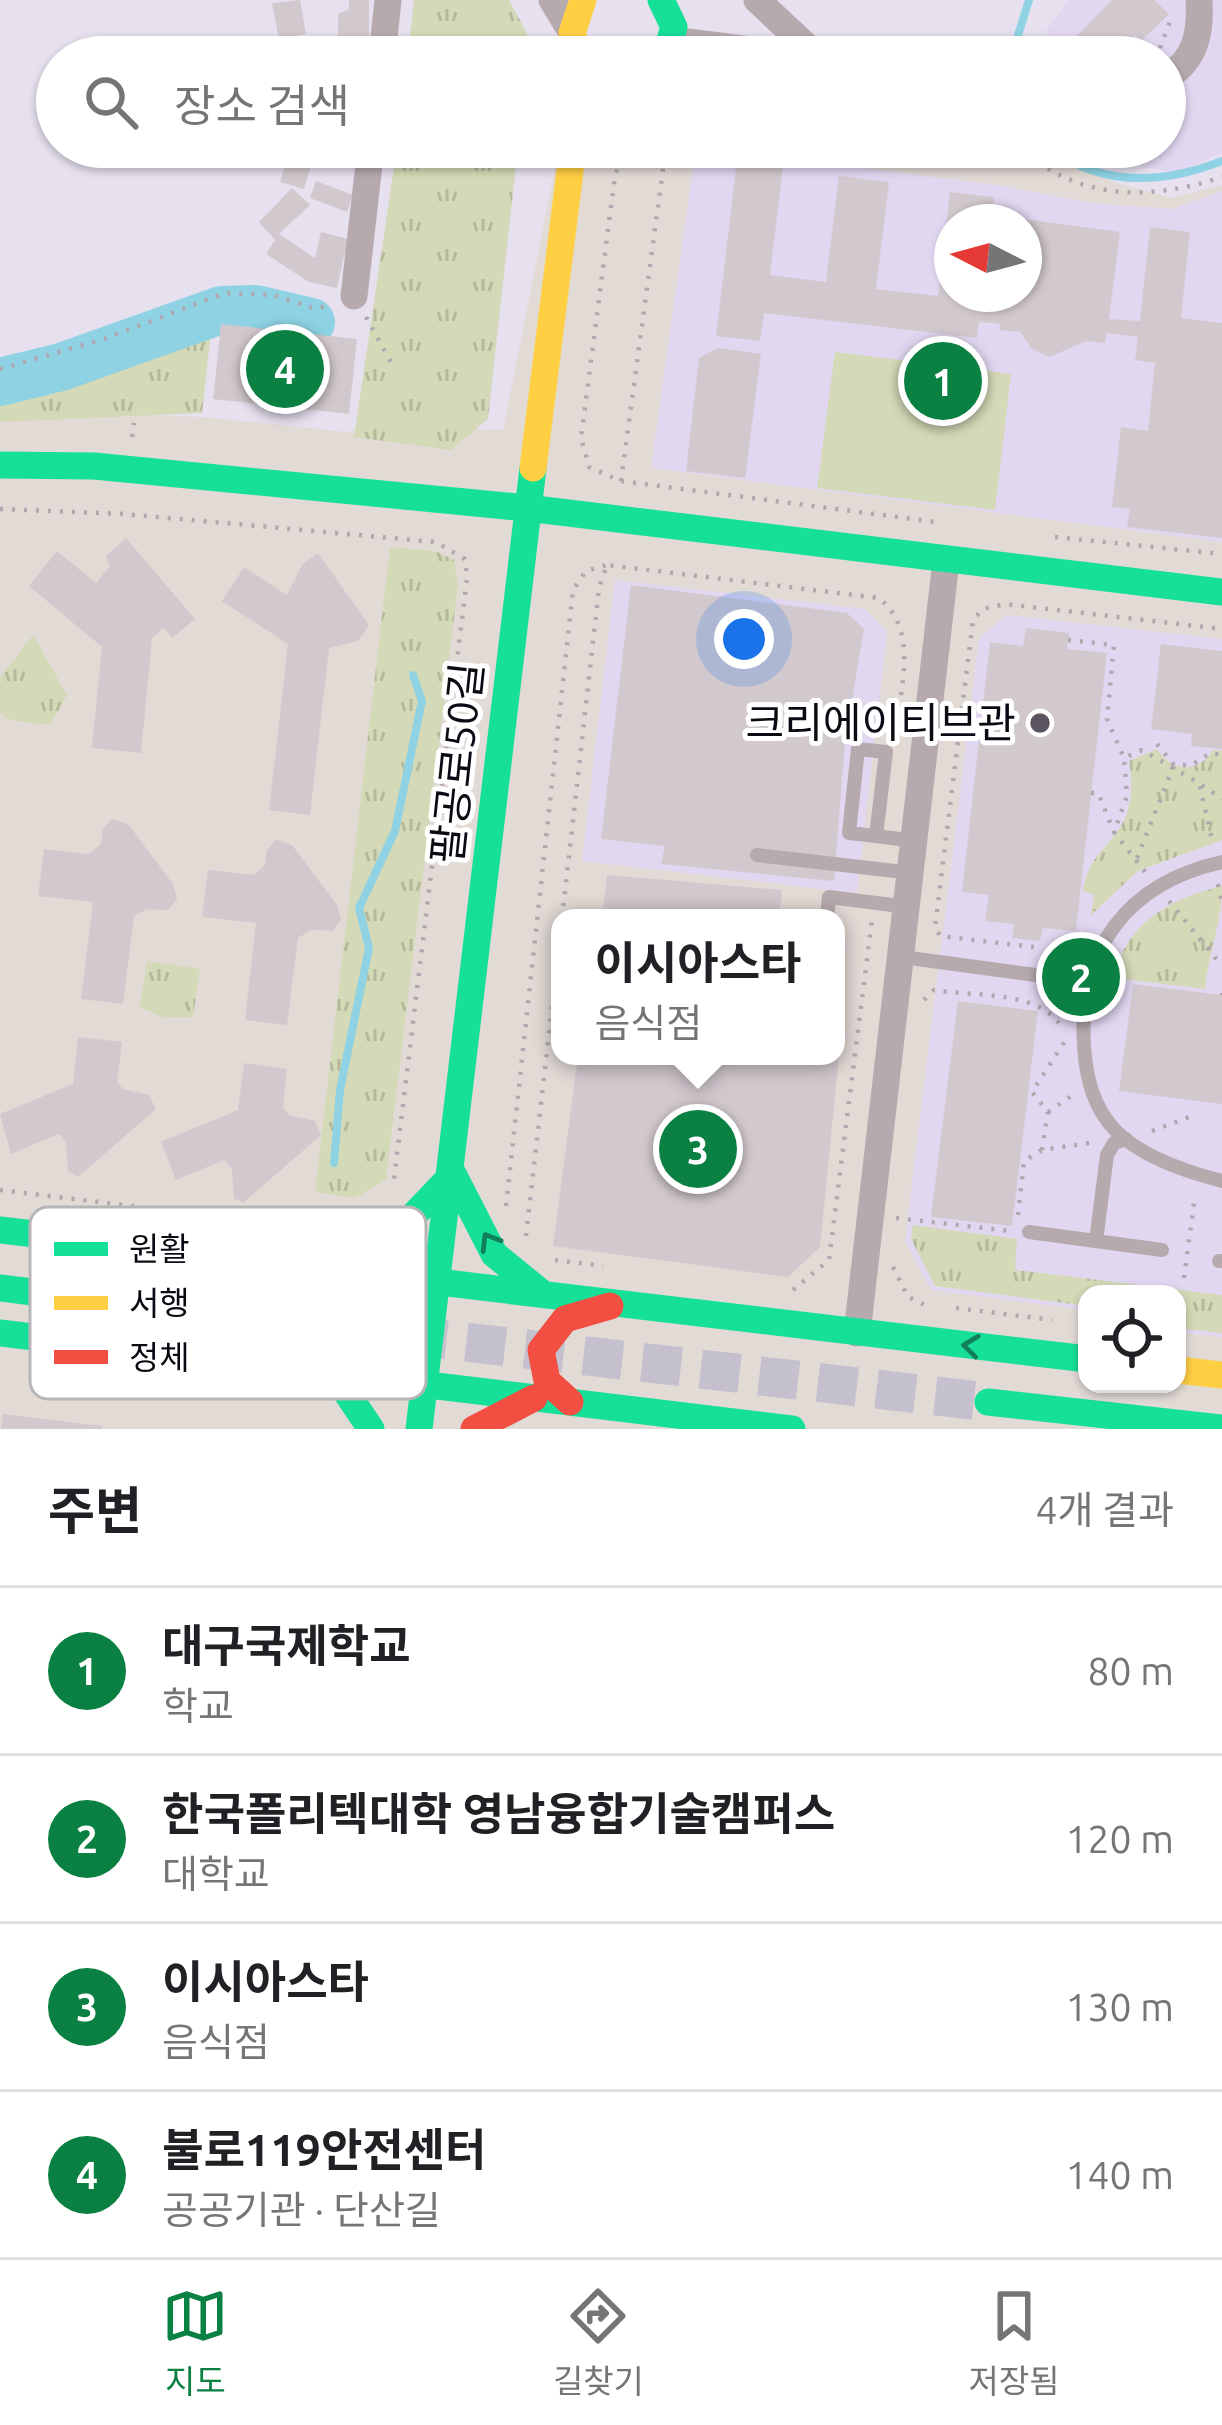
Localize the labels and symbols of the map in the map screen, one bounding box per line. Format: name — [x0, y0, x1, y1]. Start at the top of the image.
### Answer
north arrow — [934, 204, 1042, 312]
pin: 4 — [246, 324, 324, 414]
pin: 1 — [904, 336, 982, 426]
your location — [714, 609, 774, 669]
street label: 팔공로50길 — [423, 660, 490, 866]
place label: 크리에이티브관 — [746, 699, 1016, 746]
marker: 크리에이티브관 — [1027, 710, 1053, 736]
pin: 2 — [1042, 932, 1120, 1022]
pin: 3 — [659, 1104, 737, 1194]
legend — [30, 1207, 426, 1399]
text: 원활 — [129, 1230, 190, 1267]
one-way arrow — [481, 1232, 504, 1254]
text: 서행 — [129, 1284, 190, 1321]
one-way arrow — [961, 1333, 981, 1359]
text: 정체 — [129, 1338, 190, 1375]

